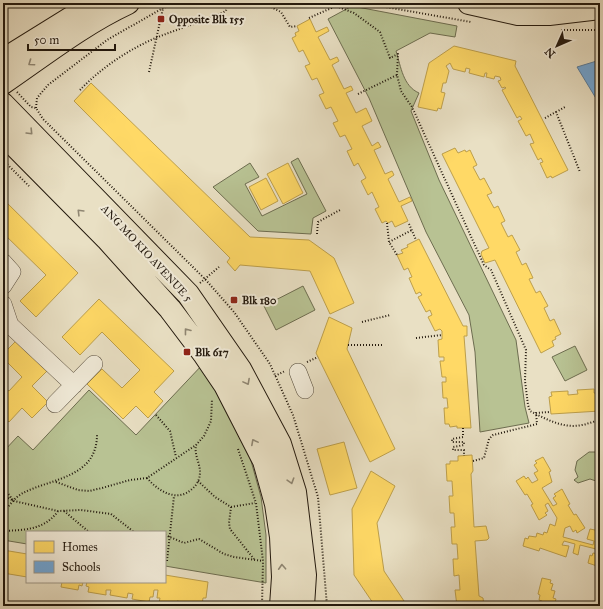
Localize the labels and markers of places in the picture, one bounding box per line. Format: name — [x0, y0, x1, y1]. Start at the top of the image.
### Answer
place label: Opposite Blk 155 — [169, 13, 245, 27]
marker: Opposite Blk 155 — [156, 14, 166, 24]
place label: Blk 180 — [242, 294, 277, 307]
marker: Blk 180 — [229, 295, 239, 305]
place label: Blk 617 — [195, 346, 229, 359]
marker: Blk 617 — [182, 347, 192, 357]

